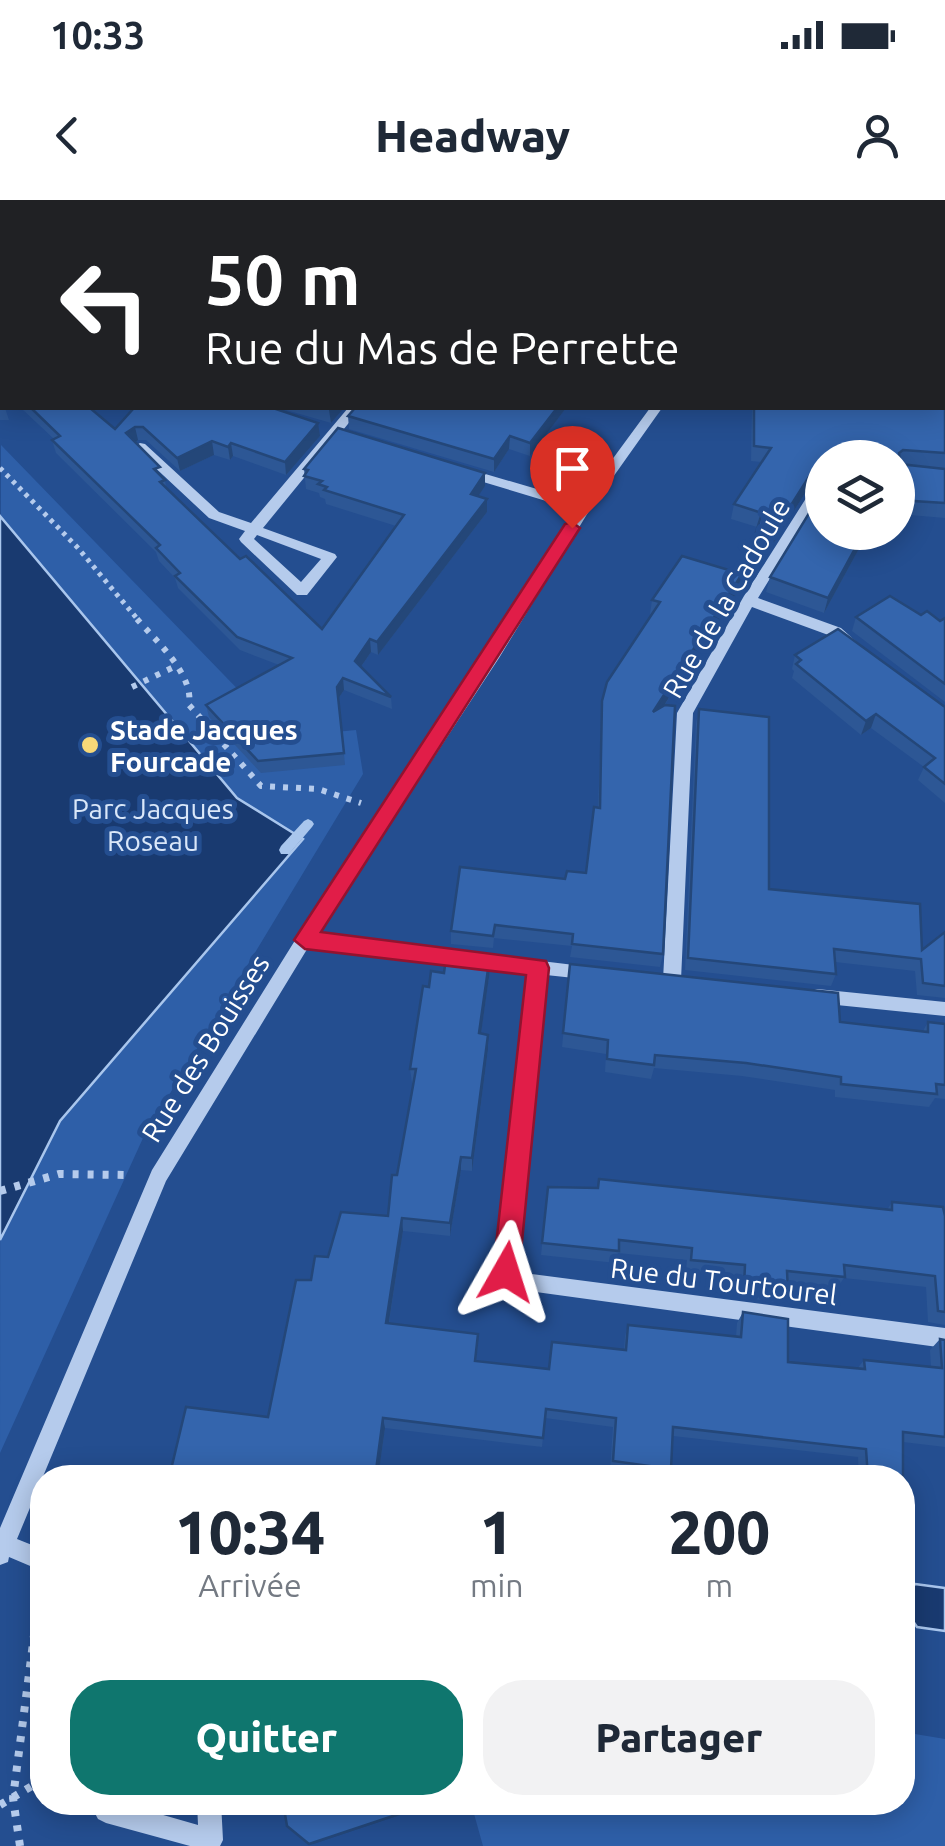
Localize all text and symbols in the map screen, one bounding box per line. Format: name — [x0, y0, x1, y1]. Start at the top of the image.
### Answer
text: 10:33 — [50, 14, 145, 56]
icon: back — [40, 108, 95, 163]
icon: person — [850, 108, 905, 163]
text: Headway — [375, 110, 570, 161]
icon: left — [40, 240, 170, 370]
text: 50 m — [205, 240, 361, 318]
text: Rue du Mas de Perrette — [205, 322, 680, 373]
pin — [530, 426, 615, 529]
map controls — [805, 440, 915, 550]
button: layers — [805, 440, 915, 550]
icon: arrive — [545, 441, 600, 496]
street label: Rue de la Cadoule — [656, 493, 796, 703]
place label: Stade Jacques Fourcade — [110, 714, 298, 777]
marker: Stade Jacques Fourcade — [79, 734, 101, 756]
park label: Parc Jacques Roseau — [72, 793, 234, 856]
street label: Rue des Bouisses — [135, 949, 275, 1147]
position arrow — [454, 1220, 558, 1324]
street label: Rue du Tourtourel — [609, 1252, 839, 1310]
text: 10:34 — [175, 1498, 325, 1565]
text: 1 — [480, 1498, 514, 1565]
text: 200 — [669, 1498, 770, 1565]
text: Arrivée — [198, 1567, 302, 1603]
text: min — [470, 1567, 524, 1603]
text: m — [705, 1567, 733, 1603]
button: Quitter — [70, 1680, 463, 1795]
button: Partager — [483, 1680, 875, 1795]

